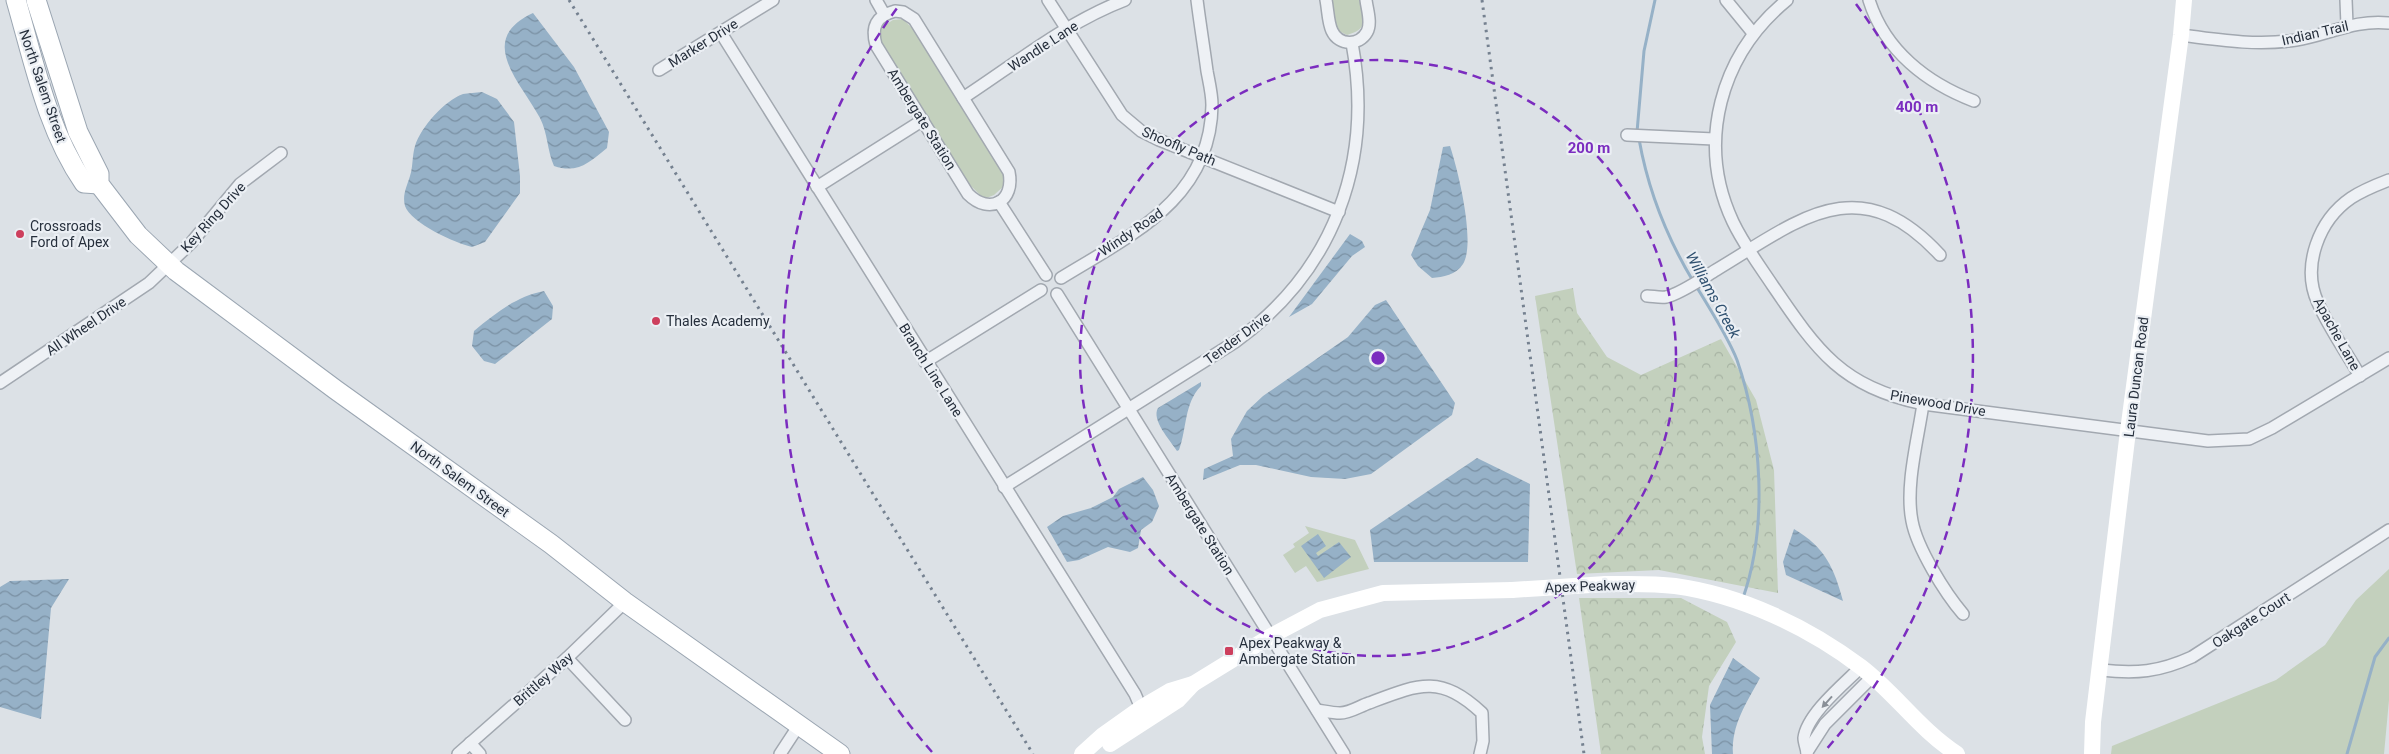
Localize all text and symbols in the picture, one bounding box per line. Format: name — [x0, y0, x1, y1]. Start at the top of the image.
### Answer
street label: Marker Drive — [665, 15, 741, 71]
street label: Wandle Lane — [1005, 17, 1081, 75]
street label: Indian Trail — [2280, 18, 2350, 48]
street label: North Salem Street — [16, 27, 70, 145]
street label: Ambergate Station — [884, 65, 960, 173]
text: 400 m — [1896, 98, 1938, 116]
street label: Shoofly Path — [1140, 123, 1218, 169]
text: 200 m — [1568, 139, 1610, 157]
street label: Key Ring Drive — [177, 179, 249, 255]
street label: Windy Road — [1096, 205, 1166, 259]
place label: Crossroads Ford of Apex — [30, 218, 109, 250]
marker: Crossroads Ford of Apex — [14, 228, 26, 240]
water label: Williams Creek — [1682, 249, 1744, 342]
street label: All Wheel Drive — [43, 293, 129, 359]
street label: Apache Lane — [2310, 295, 2364, 373]
street label: Tender Drive — [1201, 309, 1273, 367]
place label: Thales Academy — [666, 313, 770, 329]
marker: Thales Academy — [650, 315, 662, 327]
street label: Laura Duncan Road — [2121, 316, 2151, 438]
street label: Branch Line Lane — [896, 320, 966, 420]
centre of rings — [1369, 349, 1387, 367]
street label: Pinewood Drive — [1889, 387, 1987, 419]
street label: North Salem Street — [407, 438, 513, 520]
street label: Ambergate Station — [1162, 470, 1238, 578]
street label: Apex Peakway — [1545, 576, 1636, 596]
street label: Oakgate Court — [2209, 589, 2293, 651]
place label: Apex Peakway & Ambergate Station — [1239, 635, 1355, 667]
marker: Apex Peakway & Ambergate Station — [1223, 645, 1235, 657]
street label: Brittley Way — [510, 649, 576, 709]
one-way arrow — [1821, 695, 1833, 707]

